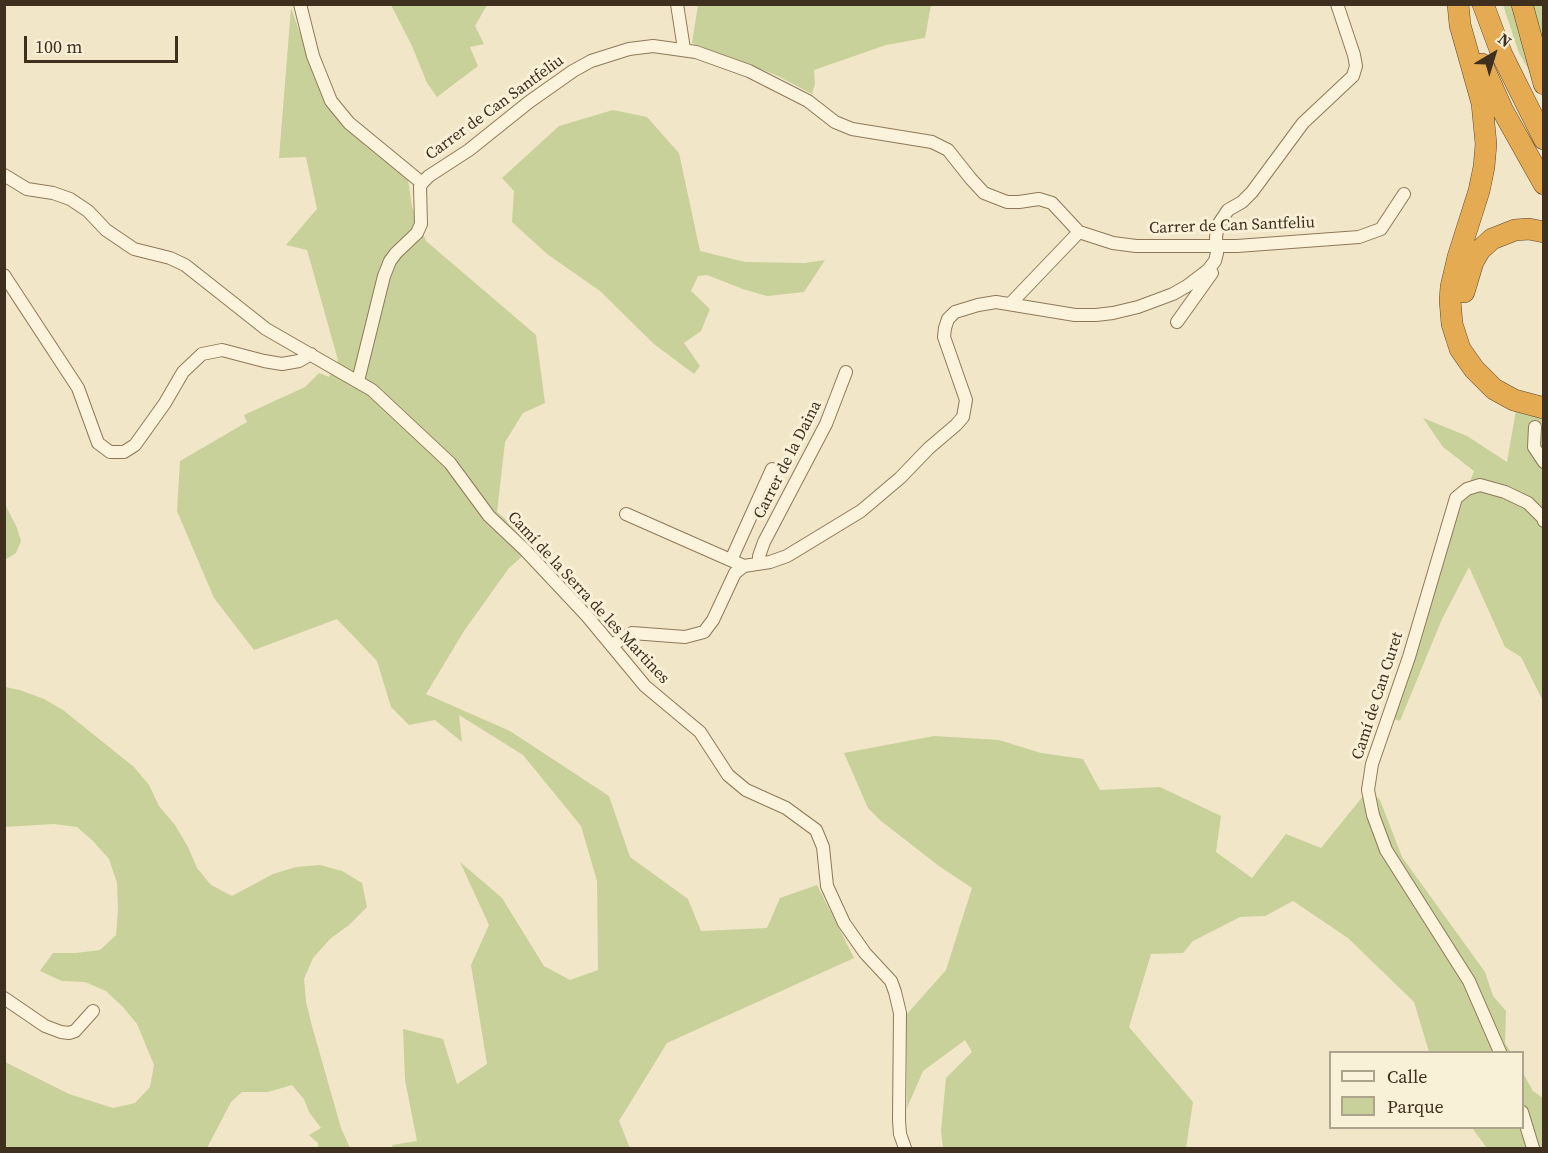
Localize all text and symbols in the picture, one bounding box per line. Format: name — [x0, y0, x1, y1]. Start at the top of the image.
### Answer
scale bar — [27, 24, 182, 62]
north arrow — [1464, 24, 1524, 84]
text: N — [1494, 28, 1516, 52]
text: 100 m — [35, 34, 82, 59]
street label: Carrer de Can Santfeliu — [422, 51, 568, 165]
street label: Carrer de Can Santfeliu — [1149, 214, 1315, 238]
street label: Carrer de la Daina — [750, 398, 826, 522]
street label: Camí de la Serra de les Martines — [503, 508, 673, 688]
street label: Camí de Can Curet — [1348, 630, 1408, 762]
legend — [1329, 1051, 1524, 1129]
text: Calle — [1387, 1064, 1427, 1089]
text: Parque — [1387, 1094, 1444, 1119]

